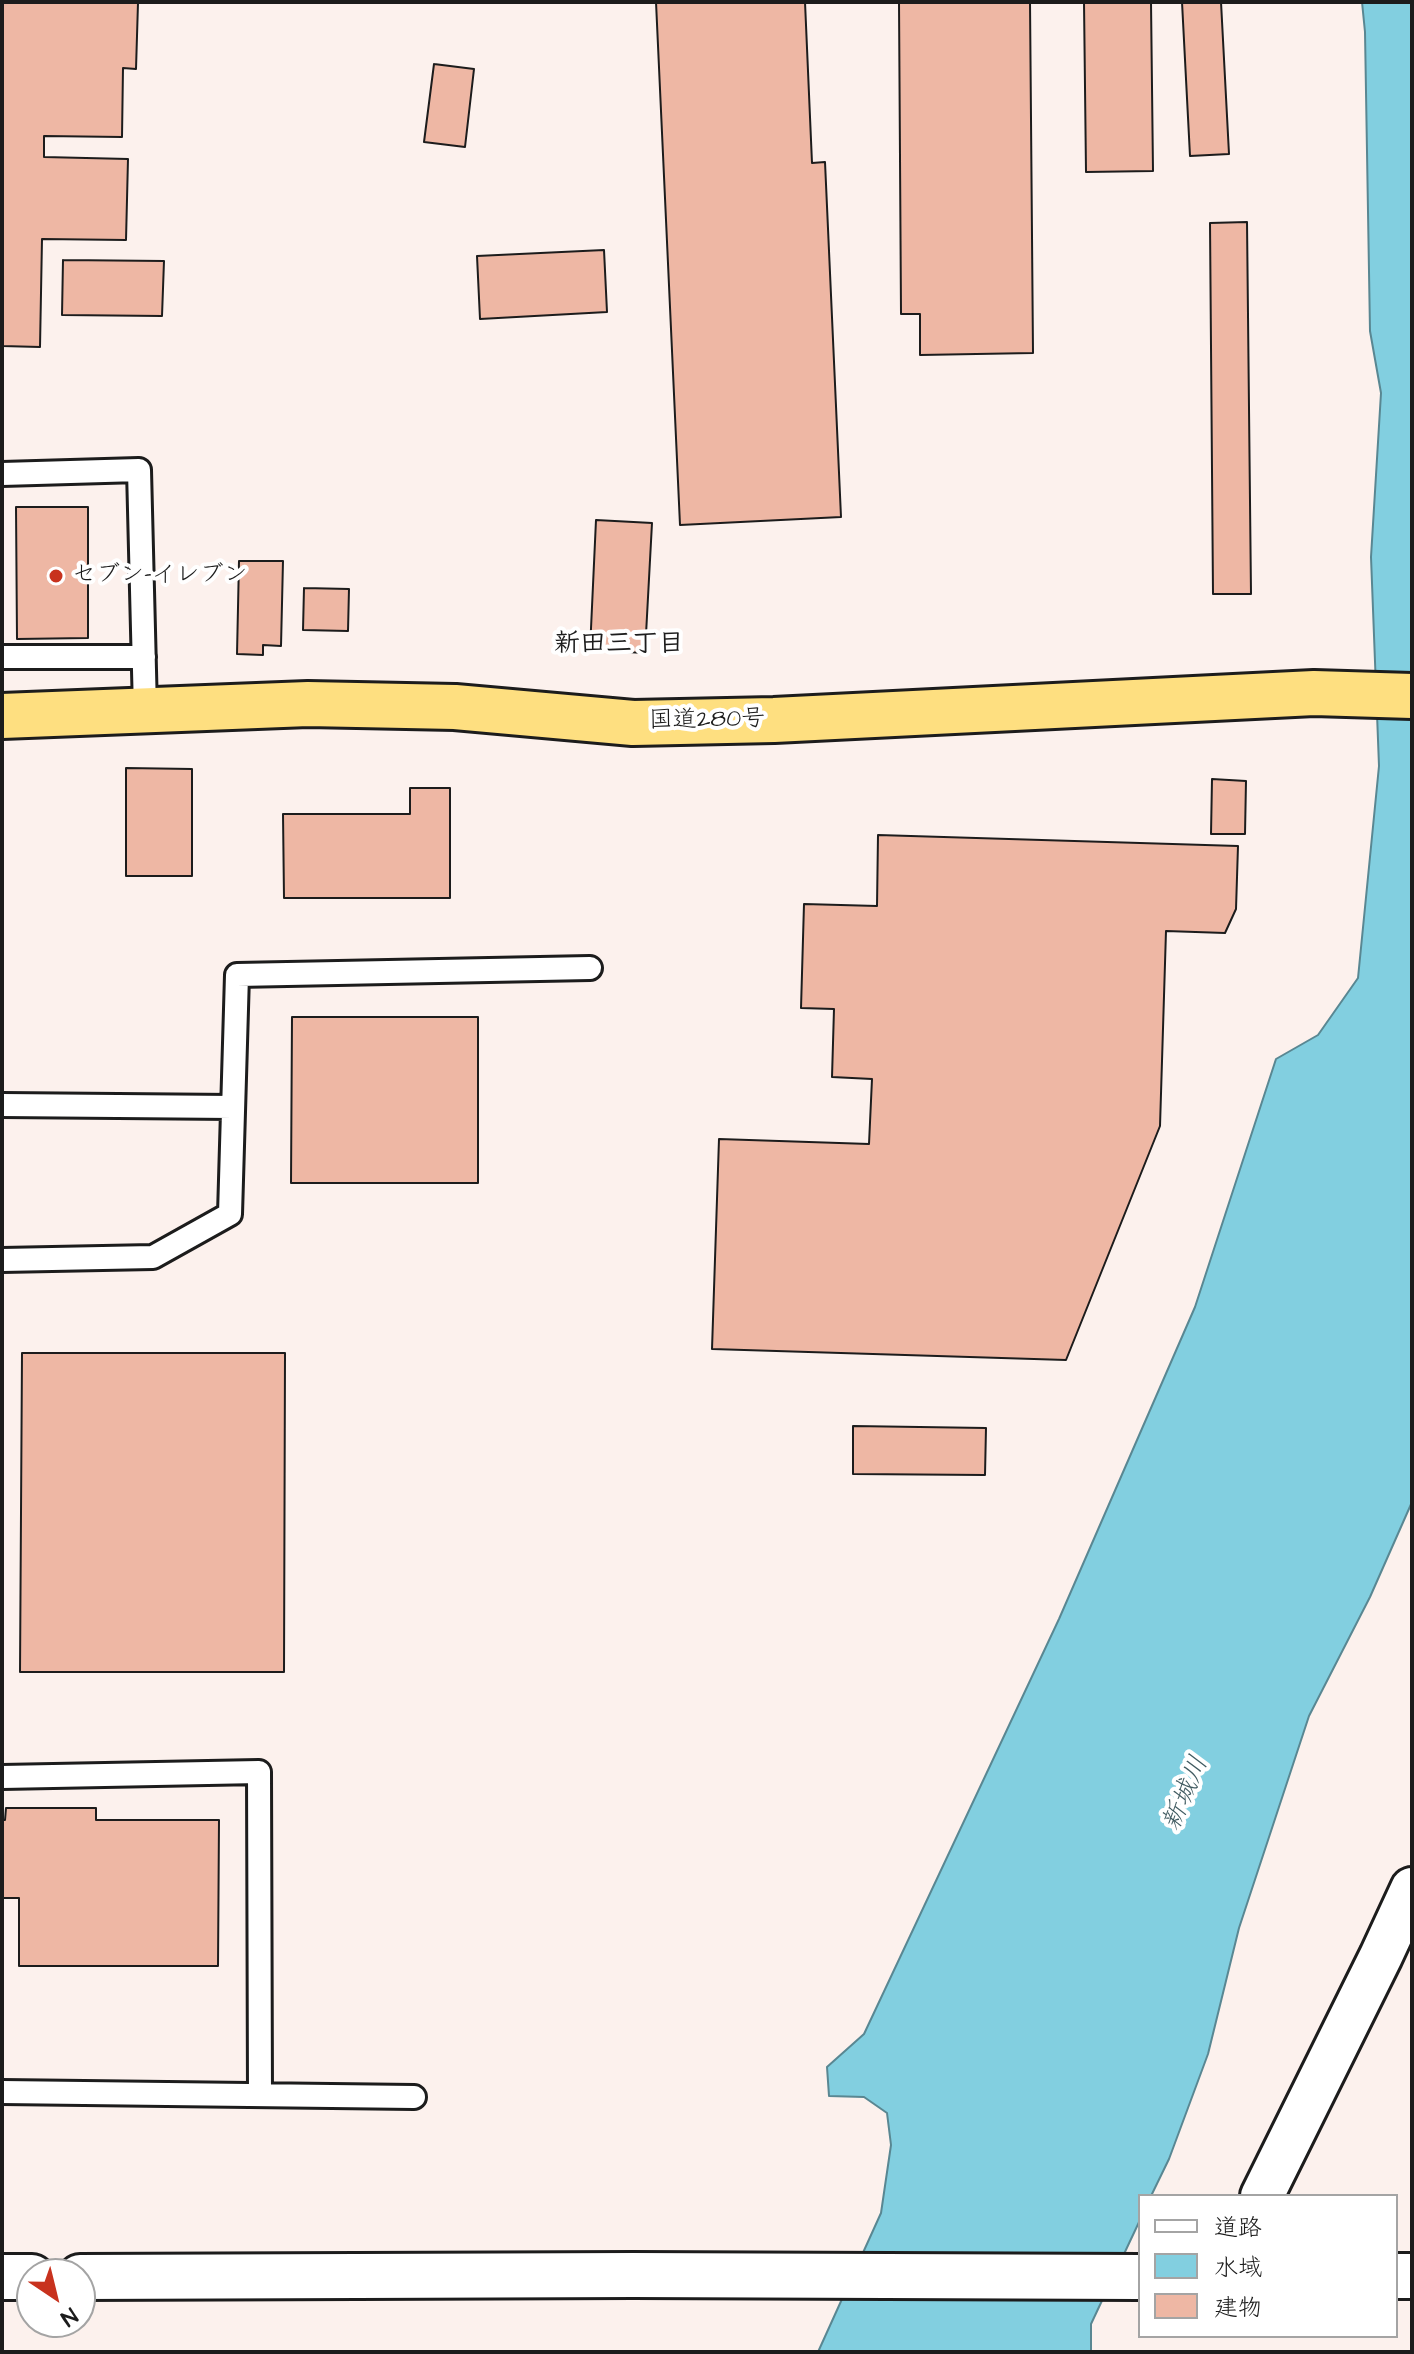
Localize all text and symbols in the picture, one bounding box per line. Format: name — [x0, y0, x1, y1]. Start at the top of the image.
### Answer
place label: セブン-イレブン — [72, 562, 247, 590]
marker: セブン-イレブン — [47, 567, 65, 585]
district label: 新田三丁目 — [554, 630, 684, 662]
street label: 国道280号 — [649, 706, 765, 736]
water label: 新城川 — [1157, 1752, 1217, 1836]
legend — [1138, 2194, 1398, 2338]
text: 道路 — [1214, 2211, 1262, 2245]
text: 水域 — [1214, 2251, 1262, 2285]
north arrow — [16, 2258, 96, 2338]
text: 建物 — [1214, 2291, 1262, 2325]
text: N — [54, 2300, 83, 2333]

